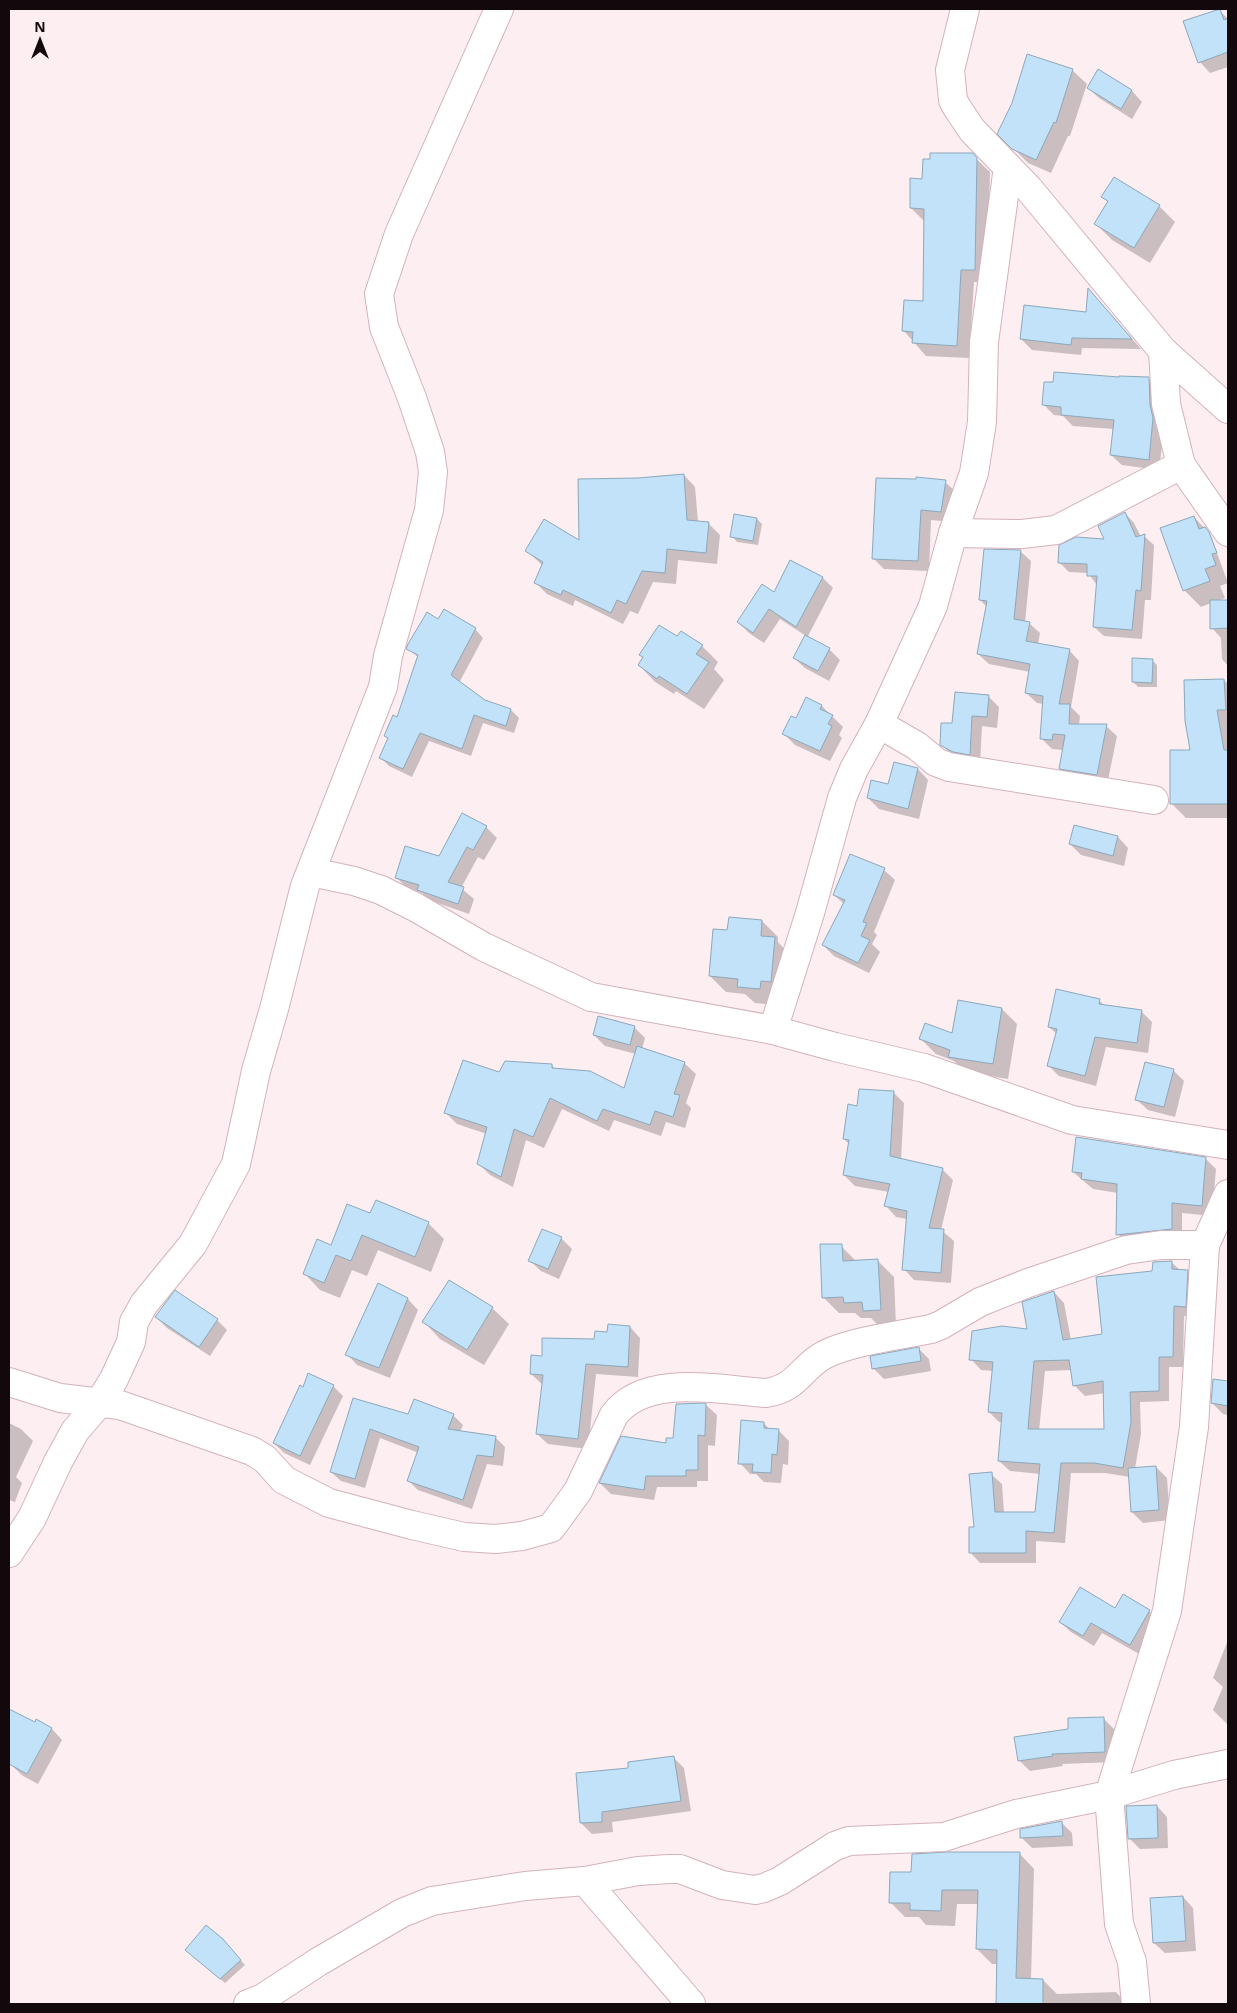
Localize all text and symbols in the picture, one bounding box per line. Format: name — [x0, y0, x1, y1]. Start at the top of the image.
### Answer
north arrow — [15, 15, 65, 65]
text: N — [34, 17, 46, 36]

